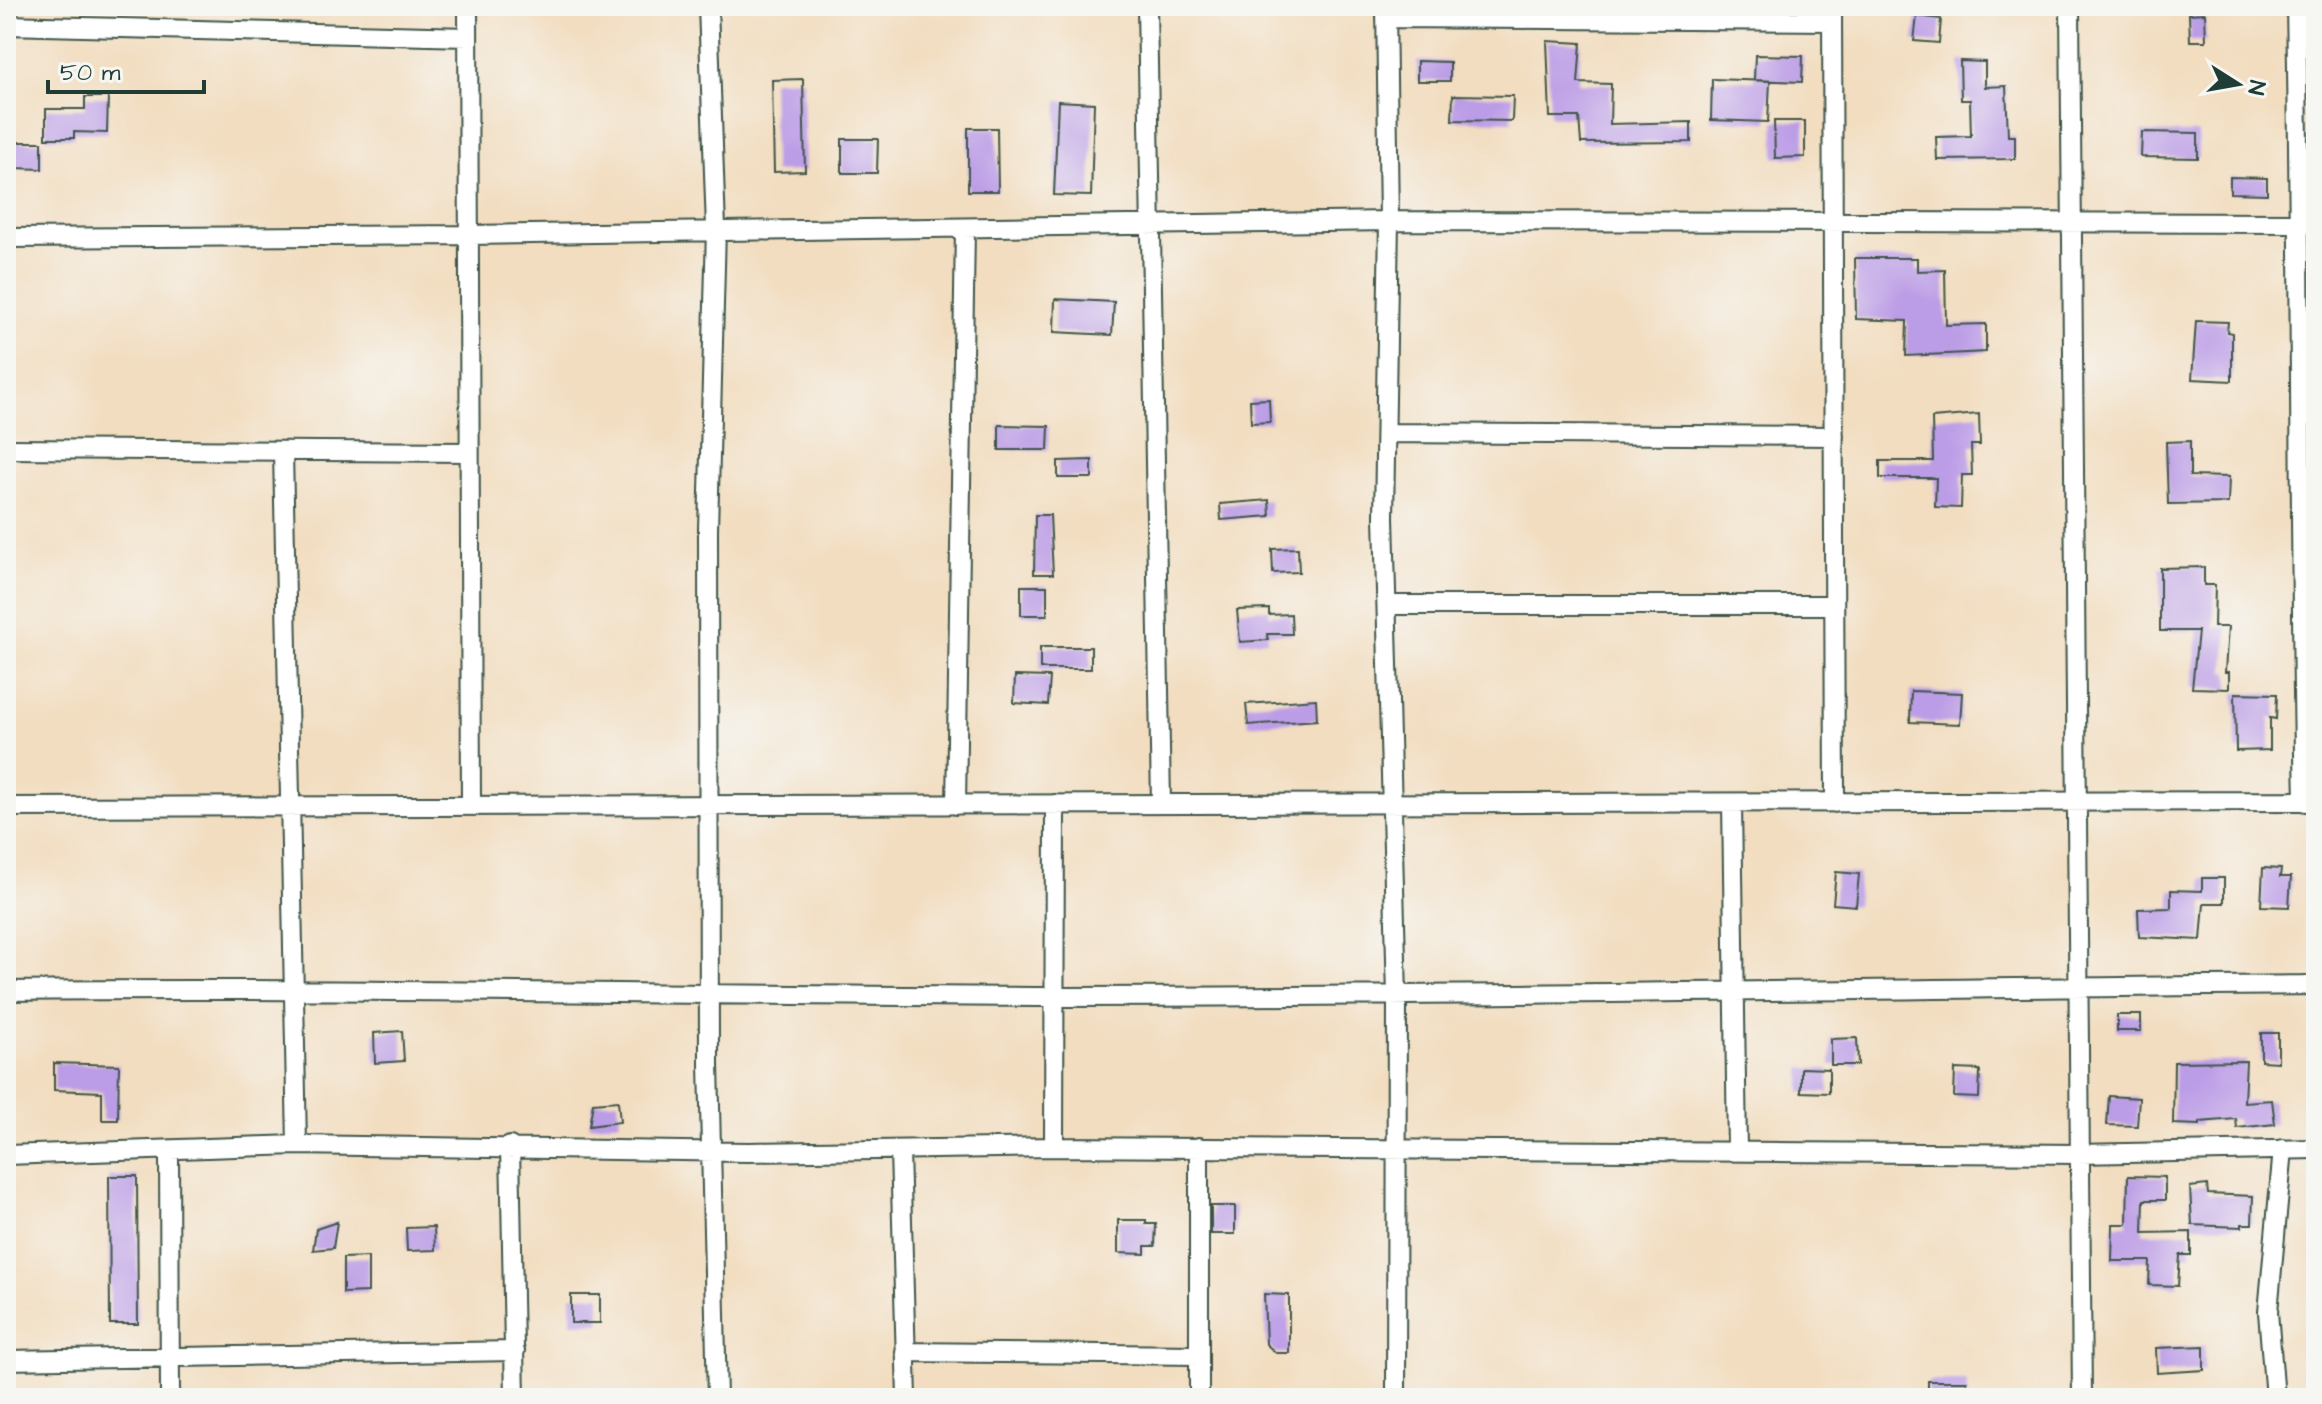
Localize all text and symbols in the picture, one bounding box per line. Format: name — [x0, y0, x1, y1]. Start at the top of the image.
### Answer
scale bar — [48, 44, 204, 94]
north arrow — [2198, 44, 2278, 124]
text: 50 m — [60, 56, 121, 90]
text: N — [2240, 78, 2273, 97]

